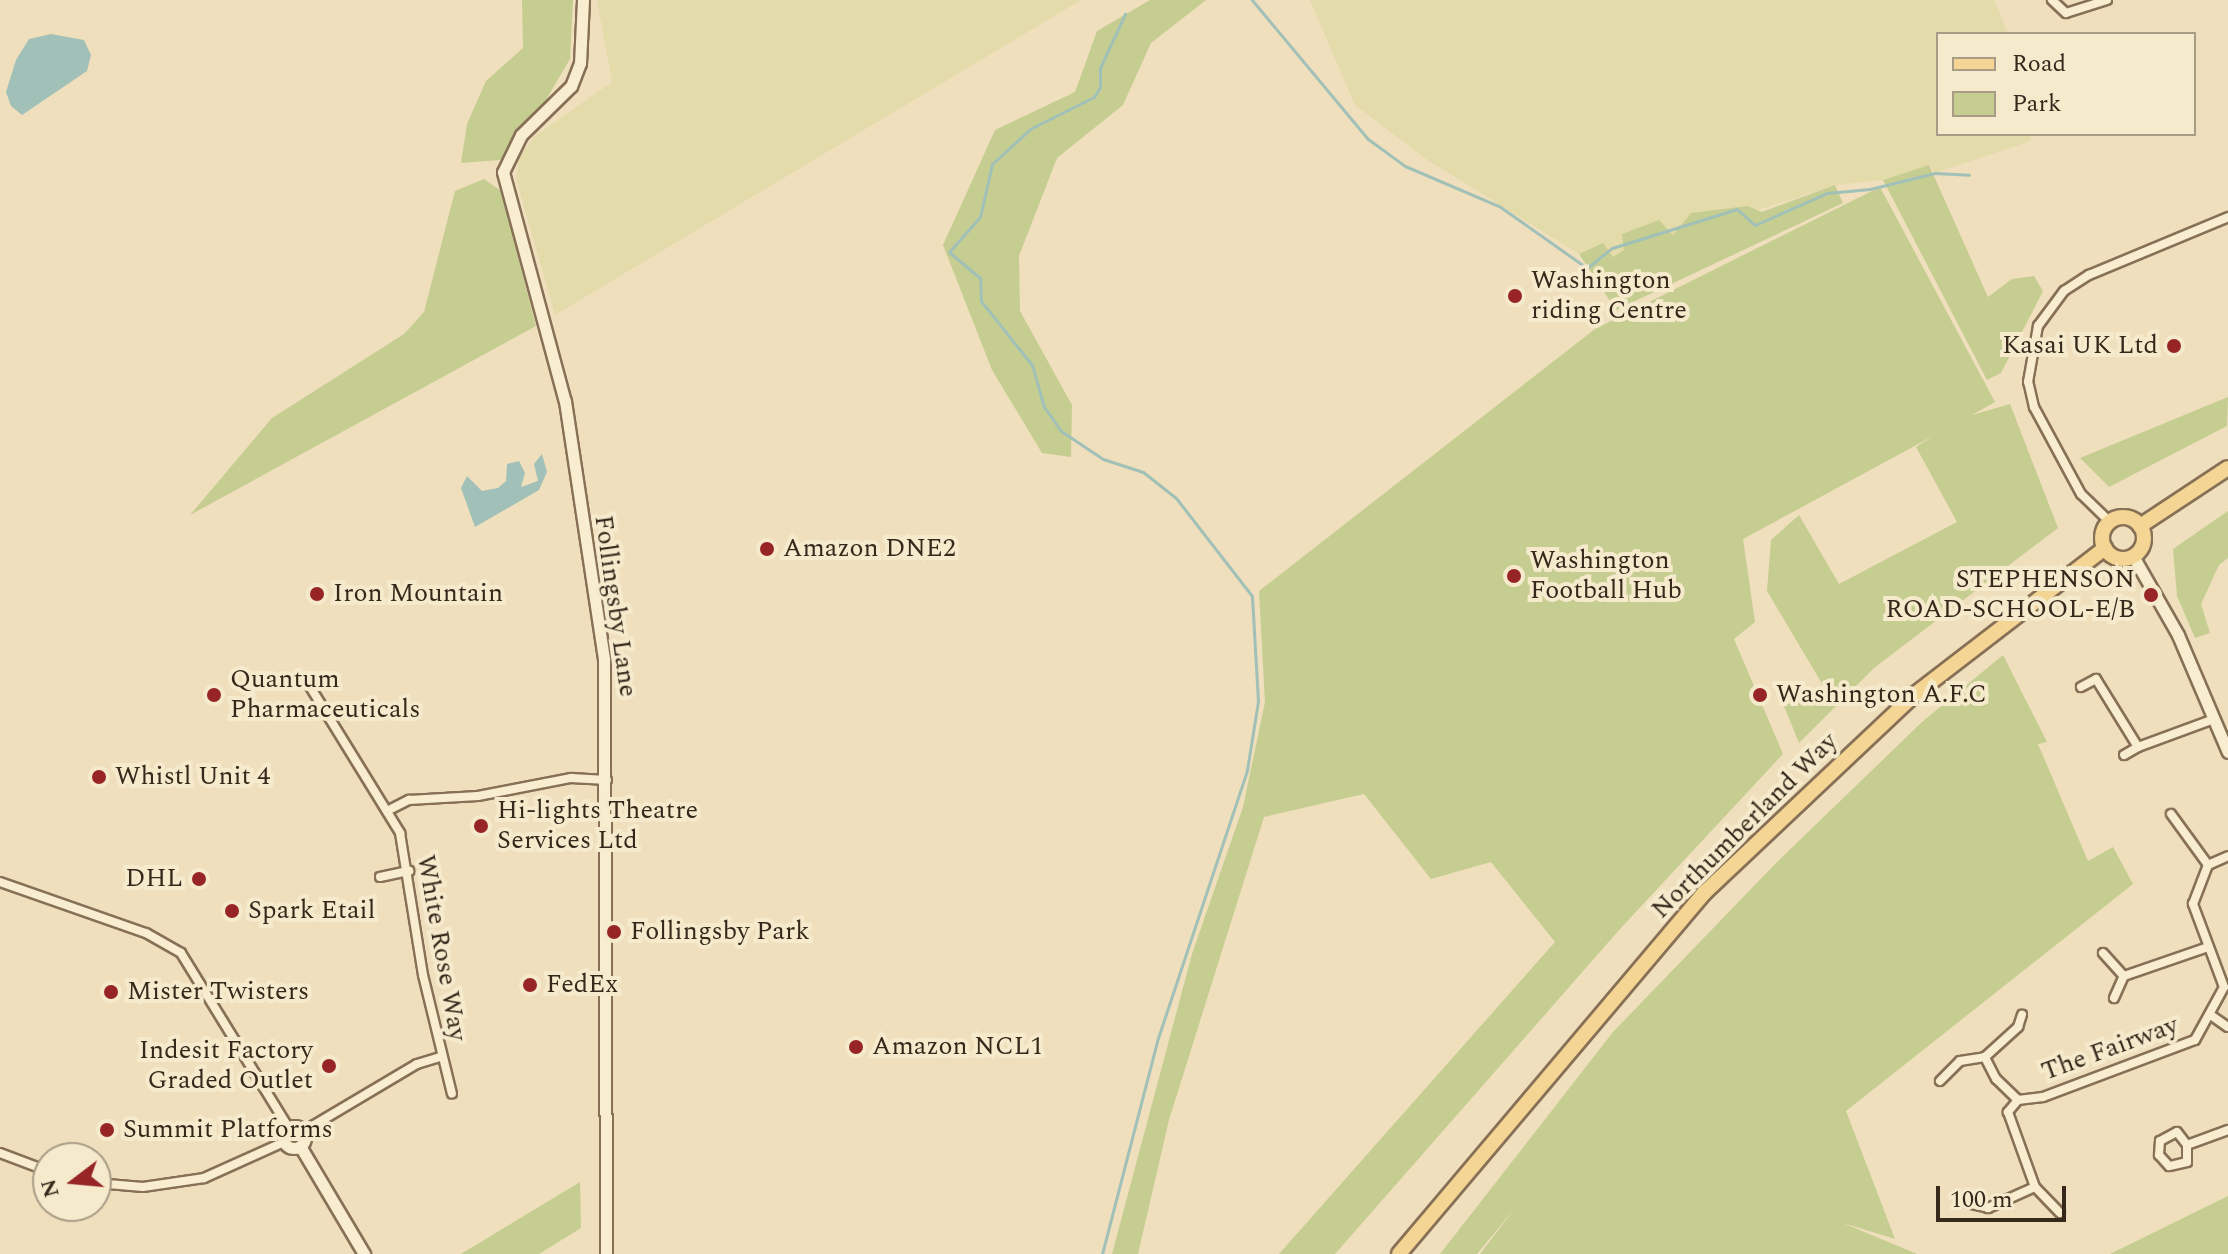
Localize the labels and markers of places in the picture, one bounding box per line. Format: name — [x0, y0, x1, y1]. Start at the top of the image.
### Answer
place label: Washington riding Centre — [1531, 265, 1687, 326]
marker: Washington riding Centre — [1506, 287, 1524, 305]
place label: Kasai UK Ltd — [2002, 330, 2158, 362]
marker: Kasai UK Ltd — [2165, 337, 2183, 355]
place label: Amazon DNE2 — [783, 533, 956, 565]
marker: Amazon DNE2 — [758, 540, 776, 558]
place label: Washington Football Hub — [1530, 545, 1682, 606]
place label: STEPHENSON ROAD-SCHOOL-E/B — [1886, 564, 2135, 626]
marker: Washington Football Hub — [1505, 567, 1523, 585]
place label: Iron Mountain — [333, 578, 503, 610]
marker: Iron Mountain — [308, 585, 326, 603]
marker: STEPHENSON ROAD-SCHOOL-E/B — [2142, 586, 2160, 604]
place label: Quantum Pharmaceuticals — [230, 664, 420, 726]
place label: Washington A.F.C — [1776, 679, 1987, 711]
marker: Quantum Pharmaceuticals — [205, 686, 223, 704]
marker: Washington A.F.C — [1751, 686, 1769, 704]
place label: Whistl Unit 4 — [115, 761, 270, 793]
marker: Whistl Unit 4 — [90, 768, 108, 786]
place label: Hi-lights Theatre Services Ltd — [497, 795, 698, 856]
marker: Hi-lights Theatre Services Ltd — [472, 817, 490, 835]
place label: DHL — [125, 863, 183, 895]
marker: DHL — [190, 870, 208, 888]
place label: Spark Etail — [248, 895, 375, 927]
marker: Spark Etail — [223, 902, 241, 920]
place label: Follingsby Park — [630, 916, 810, 948]
marker: Follingsby Park — [605, 923, 623, 941]
place label: FedEx — [546, 969, 618, 1001]
place label: Mister Twisters — [127, 976, 309, 1008]
marker: FedEx — [521, 976, 539, 994]
marker: Mister Twisters — [102, 983, 120, 1001]
place label: Amazon NCL1 — [872, 1031, 1043, 1063]
place label: Indesit Factory Graded Outlet — [139, 1035, 313, 1096]
marker: Amazon NCL1 — [847, 1038, 865, 1056]
marker: Indesit Factory Graded Outlet — [320, 1057, 338, 1075]
place label: Summit Platforms — [123, 1114, 333, 1146]
marker: Summit Platforms — [98, 1121, 116, 1139]

